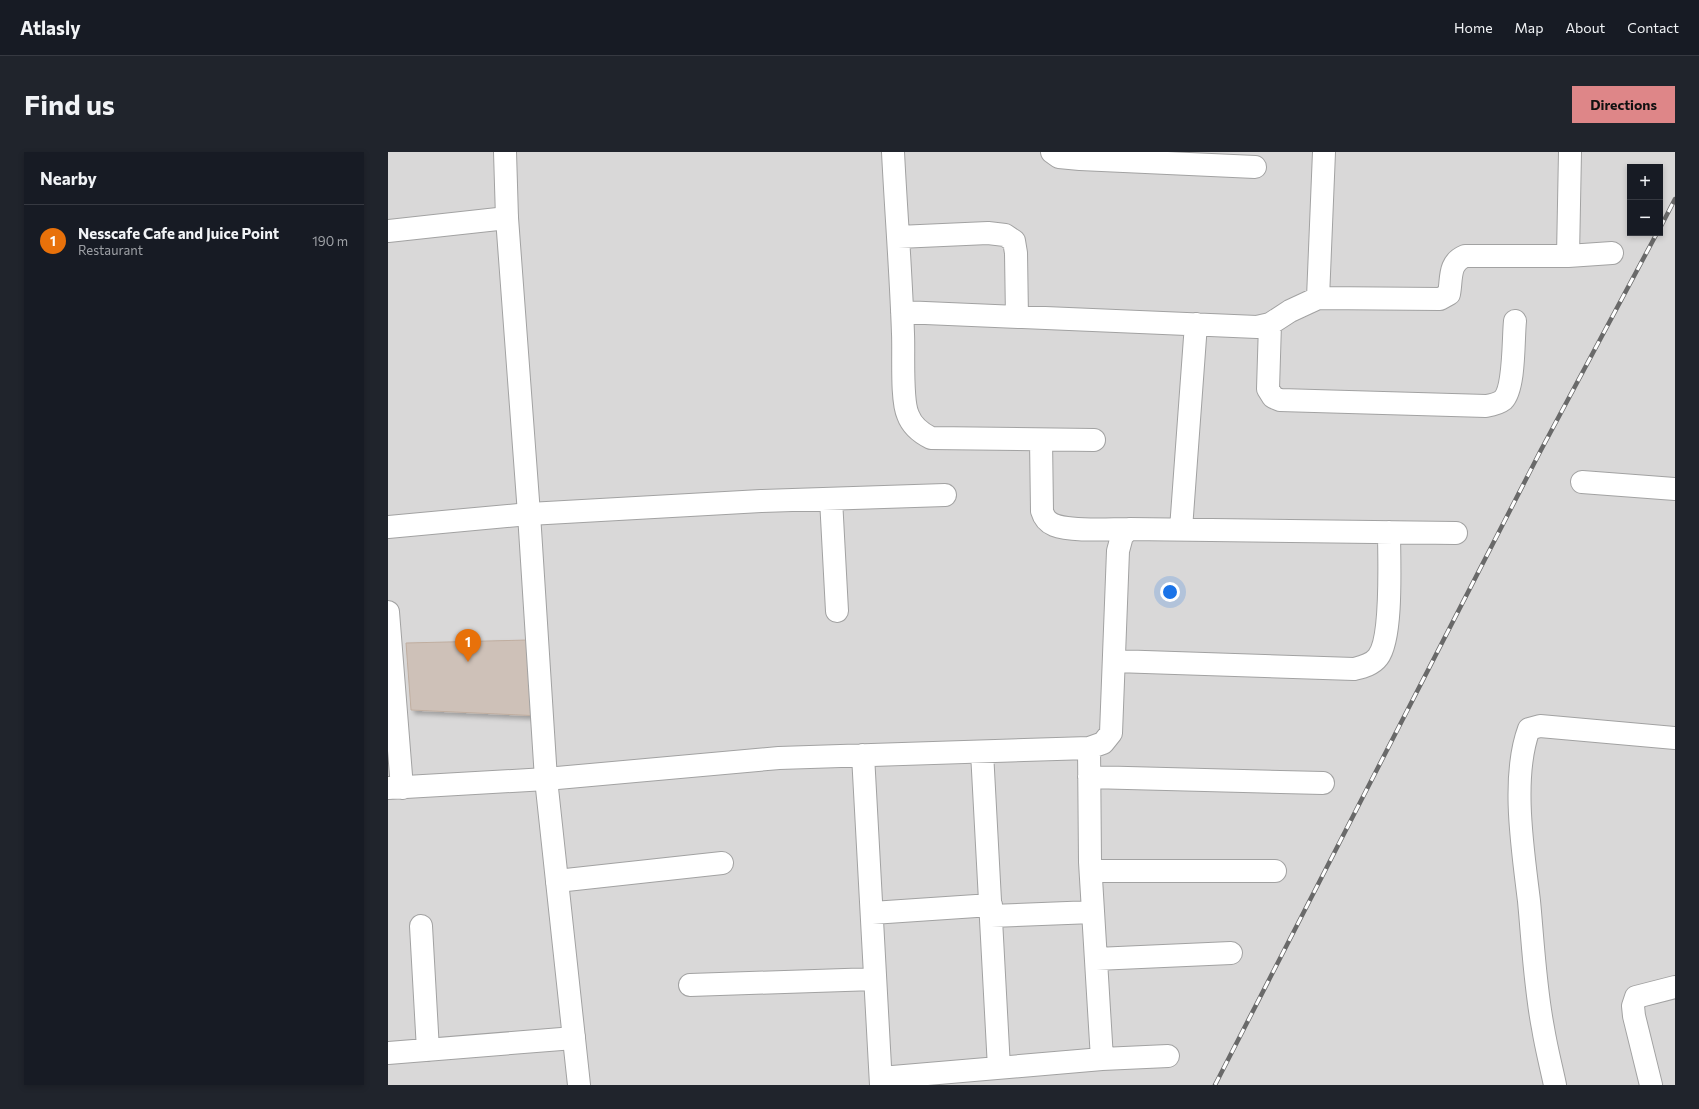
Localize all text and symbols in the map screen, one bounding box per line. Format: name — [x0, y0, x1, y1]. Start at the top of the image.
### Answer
text: Atlasly — [20, 16, 81, 39]
text: Home — [1454, 19, 1493, 36]
text: Map — [1515, 19, 1543, 36]
text: About — [1565, 19, 1605, 36]
text: Contact — [1627, 19, 1679, 36]
button: Directions — [1572, 86, 1675, 123]
text: Find us — [24, 87, 115, 121]
map controls — [1627, 164, 1663, 236]
button: + — [1627, 164, 1663, 200]
text: Nearby — [40, 168, 97, 189]
button: − — [1627, 200, 1663, 236]
text: Nesscafe Cafe and Juice Point — [78, 224, 279, 242]
text: 1 — [50, 233, 56, 249]
text: 190 m — [312, 233, 348, 249]
text: Restaurant — [78, 242, 143, 258]
your location — [1160, 582, 1180, 602]
pin: 1 — [455, 629, 481, 662]

